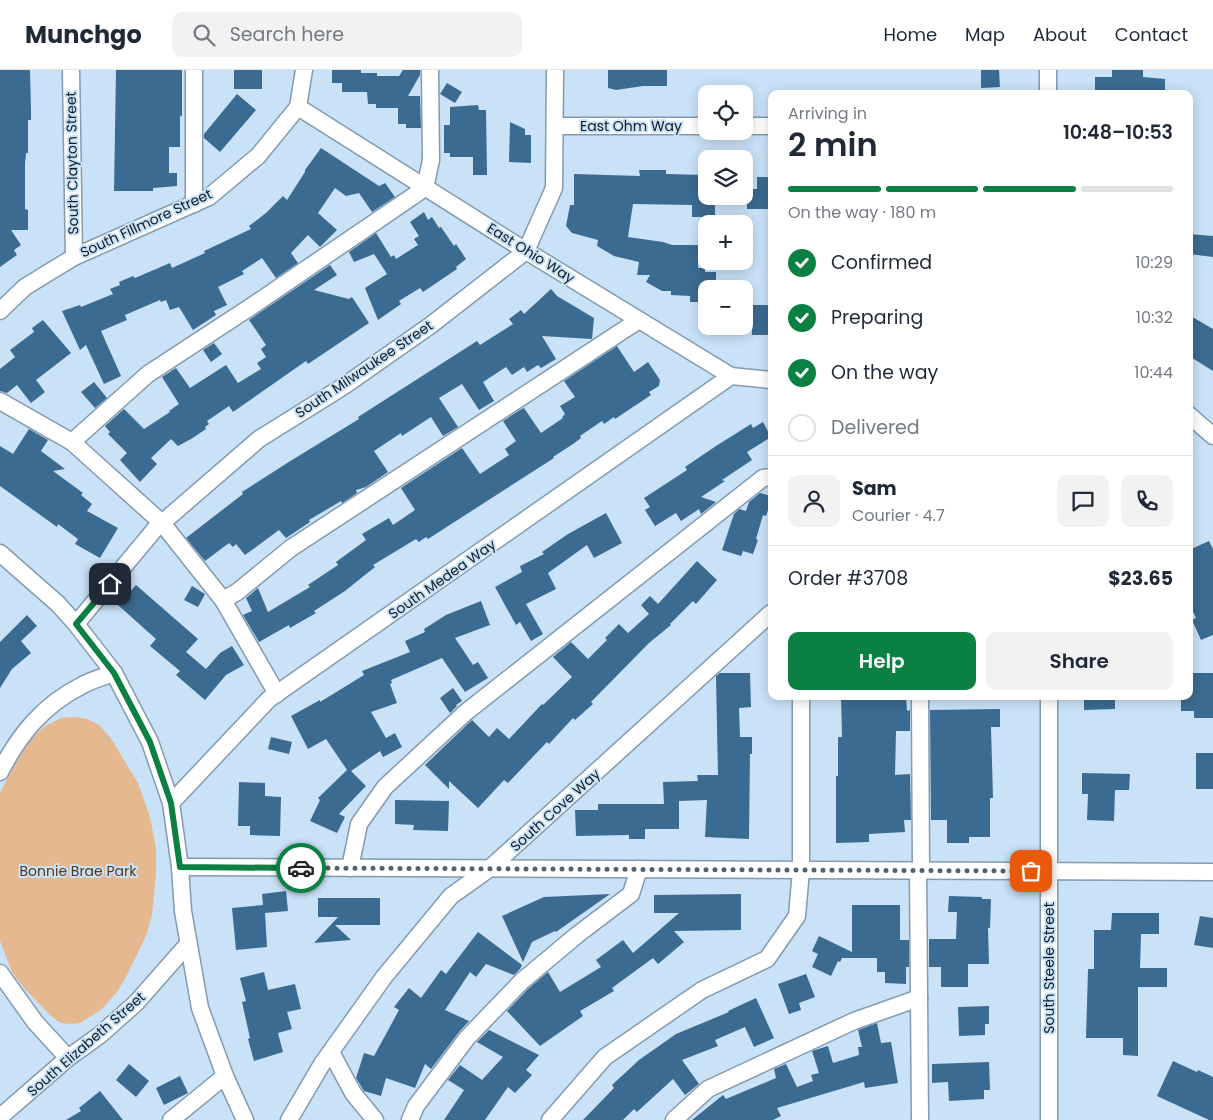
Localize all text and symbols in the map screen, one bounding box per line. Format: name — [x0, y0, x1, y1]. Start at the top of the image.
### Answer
search box — [172, 12, 522, 57]
text: Munchgo — [25, 18, 142, 51]
icon: search — [190, 21, 218, 49]
text: Search here — [230, 21, 344, 48]
text: Home — [883, 22, 937, 47]
text: Map — [965, 22, 1005, 47]
text: About — [1033, 22, 1087, 47]
text: Contact — [1115, 22, 1188, 47]
map controls — [698, 85, 753, 335]
button: locate — [698, 85, 753, 140]
street label: South Clayton Street — [61, 91, 83, 235]
text: Arriving in — [788, 102, 867, 125]
street label: East Ohm Way — [580, 116, 682, 136]
text: 10:48–10:53 — [1063, 119, 1173, 146]
text: 2 min — [788, 122, 878, 167]
button: layers — [698, 150, 753, 205]
street label: South Fillmore Street — [77, 184, 215, 262]
text: On the way · 180 m — [788, 201, 936, 224]
button: + — [698, 215, 753, 270]
street label: East Ohio Way — [483, 218, 579, 288]
icon: check — [788, 249, 816, 277]
text: Confirmed — [831, 249, 932, 276]
text: 10:29 — [1135, 251, 1173, 274]
button: − — [698, 280, 753, 335]
icon: check — [788, 304, 816, 332]
text: Preparing — [831, 304, 923, 331]
text: 10:32 — [1136, 306, 1173, 329]
street label: South Milwaukee Street — [291, 315, 437, 423]
icon: check — [788, 359, 816, 387]
text: On the way — [831, 359, 938, 386]
text: 10:44 — [1134, 361, 1173, 384]
text: Delivered — [831, 414, 920, 441]
button: person — [788, 475, 840, 527]
text: Sam — [852, 475, 897, 502]
button: chat — [1057, 475, 1109, 527]
button: phone — [1121, 475, 1173, 527]
text: Courier · 4.7 — [852, 504, 945, 527]
street label: South Medea Way — [384, 534, 500, 624]
pin — [89, 563, 131, 605]
text: Order #3708 — [788, 565, 908, 592]
text: $23.65 — [1108, 565, 1173, 592]
icon: home — [96, 570, 124, 598]
button: Help — [788, 632, 976, 690]
button: Share — [986, 632, 1173, 690]
street label: South Cove Way — [506, 764, 605, 856]
courier — [276, 843, 326, 893]
pin — [1010, 850, 1052, 892]
icon: car — [287, 854, 315, 882]
icon: bag — [1017, 857, 1045, 885]
park label: Bonnie Brae Park — [19, 861, 137, 881]
street label: South Steele Street — [1039, 902, 1059, 1034]
street label: South Elizabeth Street — [23, 987, 149, 1101]

